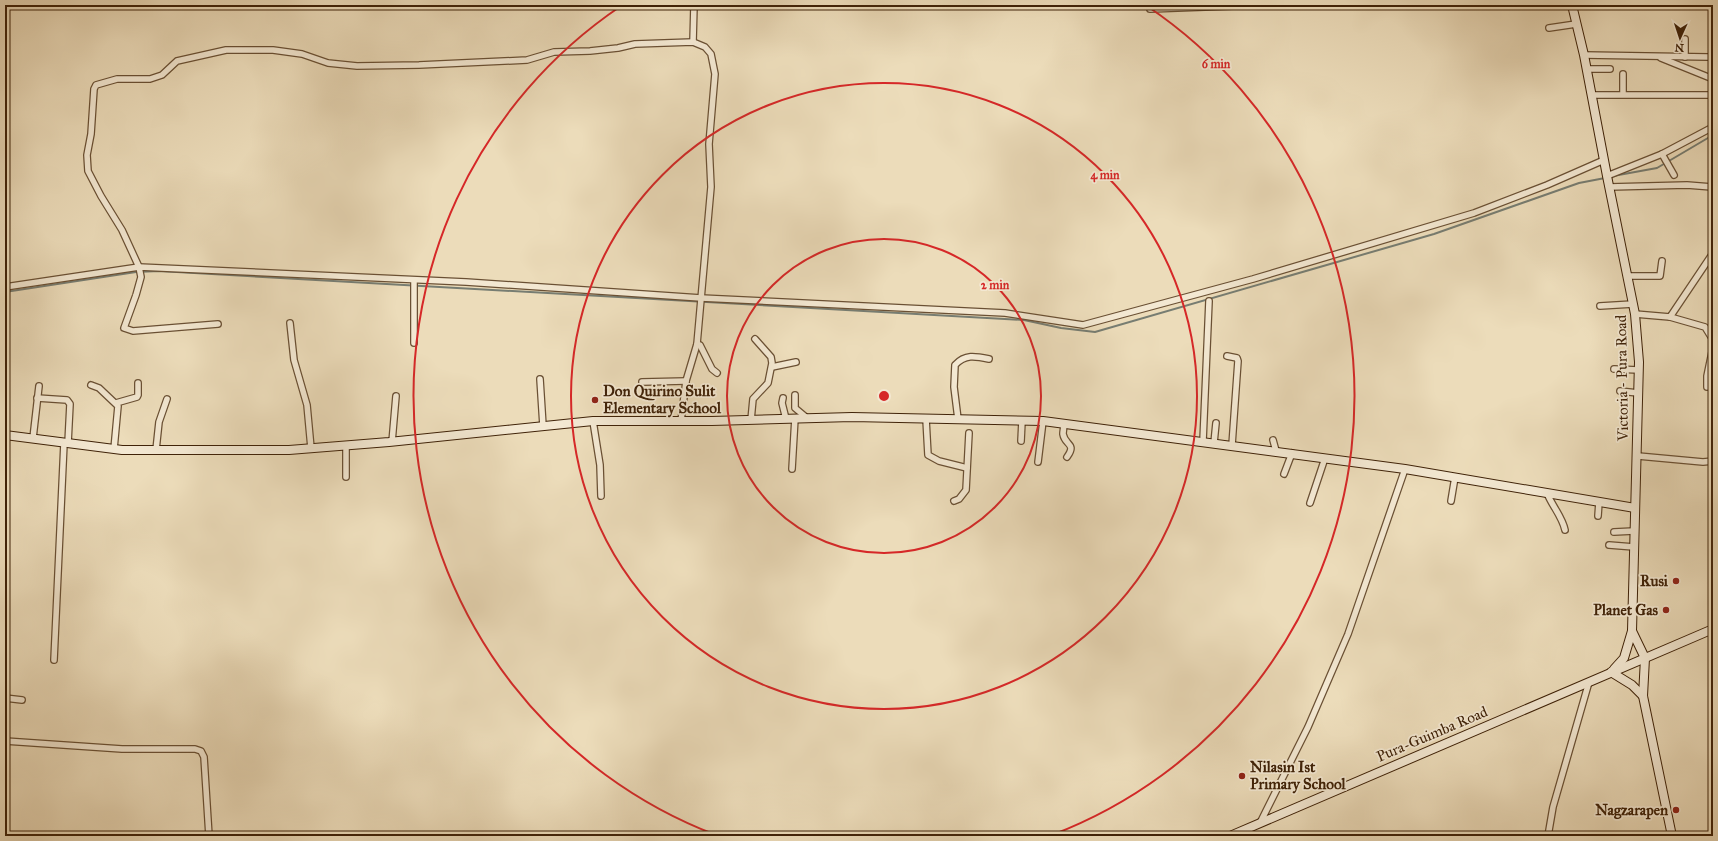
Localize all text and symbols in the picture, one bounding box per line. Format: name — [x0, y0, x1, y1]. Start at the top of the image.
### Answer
north arrow — [1660, 18, 1700, 58]
text: N — [1674, 41, 1685, 54]
text: 6 min — [1202, 57, 1231, 71]
text: 4 min — [1090, 168, 1120, 183]
text: 2 min — [981, 278, 1010, 292]
street label: Victoria - Pura Road — [1612, 314, 1632, 442]
place label: Don Quirino Sulit Elementary School — [603, 382, 722, 418]
centre of rings — [877, 389, 891, 403]
marker: Don Quirino Sulit Elementary School — [590, 395, 600, 405]
place label: Rusi — [1640, 572, 1669, 590]
marker: Rusi — [1671, 576, 1681, 586]
place label: Planet Gas — [1593, 601, 1659, 619]
marker: Planet Gas — [1661, 605, 1671, 615]
street label: Pura-Guimba Road — [1374, 702, 1491, 766]
place label: Nilasin Ist Primary School — [1250, 758, 1347, 794]
marker: Nilasin Ist Primary School — [1237, 771, 1247, 781]
place label: Nagzarapen — [1595, 801, 1669, 820]
marker: Nagzarapen — [1671, 805, 1681, 815]

